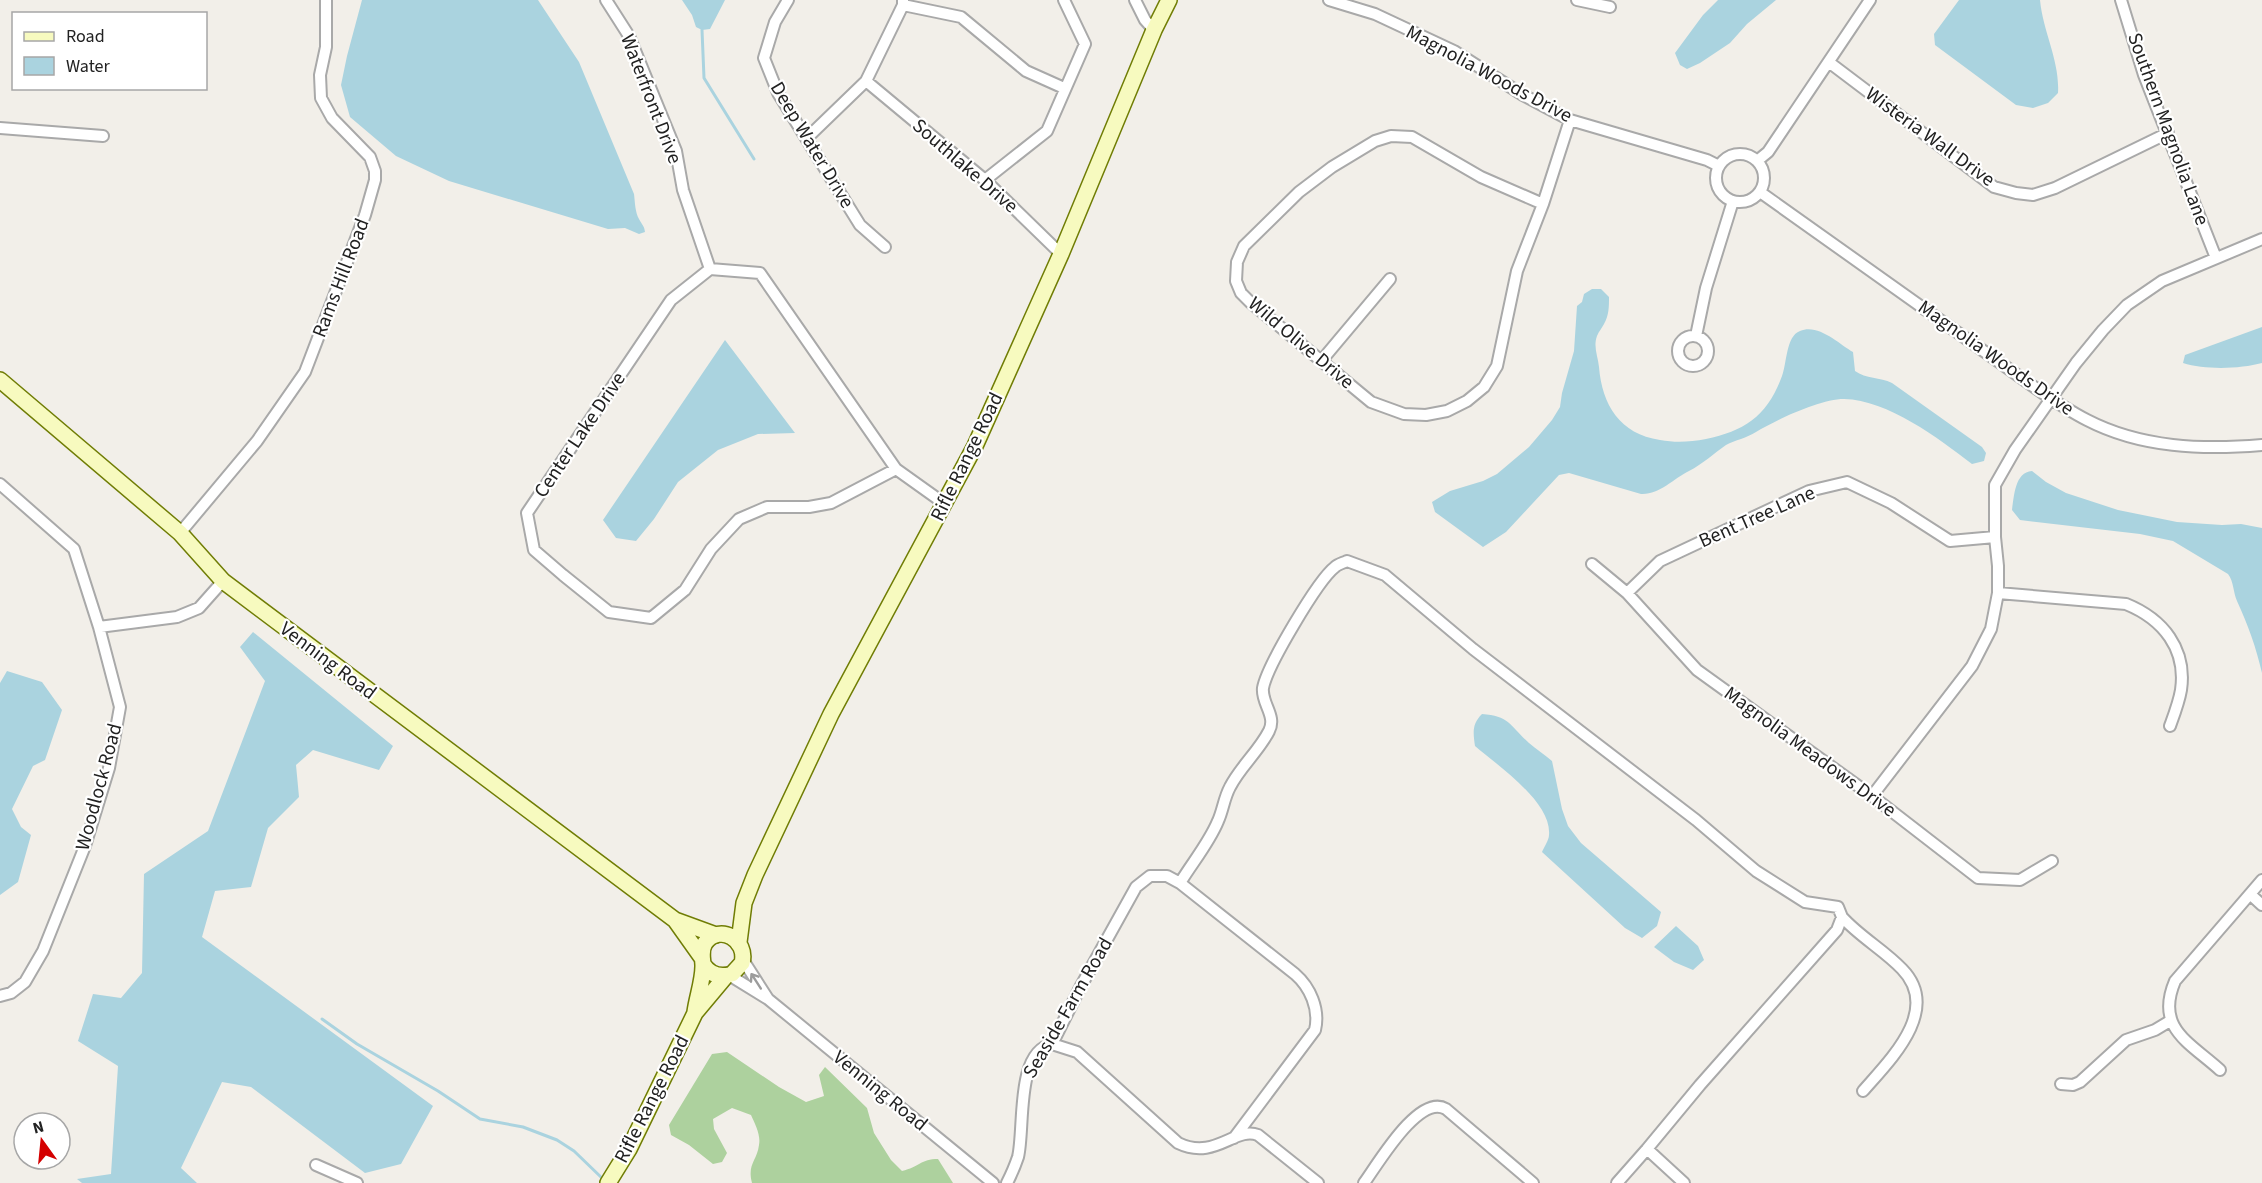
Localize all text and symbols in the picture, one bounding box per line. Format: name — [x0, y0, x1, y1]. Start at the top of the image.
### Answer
legend — [12, 12, 207, 90]
street label: Magnolia Woods Drive — [1401, 18, 1577, 130]
text: Road — [66, 24, 105, 49]
street label: Southern Magnolia Lane — [2120, 29, 2216, 229]
street label: Waterfront Drive — [613, 30, 689, 168]
text: Water — [66, 54, 110, 79]
street label: Deep Water Drive — [763, 76, 861, 214]
street label: Wisteria Wall Drive — [1859, 80, 2001, 194]
street label: Southlake Drive — [906, 112, 1024, 220]
street label: Rams Hill Road — [305, 214, 377, 342]
street label: Wild Olive Drive — [1242, 290, 1360, 396]
street label: Magnolia Woods Drive — [1912, 294, 2080, 423]
street label: Center Lake Drive — [528, 366, 633, 503]
street label: Rifle Range Road — [924, 388, 1010, 526]
street label: Bent Tree Lane — [1694, 479, 1820, 555]
street label: Venning Road — [274, 615, 382, 707]
street label: Magnolia Meadows Drive — [1718, 680, 1902, 824]
street label: Woodlock Road — [69, 720, 129, 854]
street label: Seaside Farm Road — [1016, 932, 1120, 1084]
one-way arrow — [750, 973, 763, 990]
street label: Rifle Range Road — [608, 1030, 696, 1168]
street label: Venning Road — [827, 1044, 933, 1138]
north arrow — [12, 1111, 72, 1171]
text: N — [30, 1115, 46, 1139]

